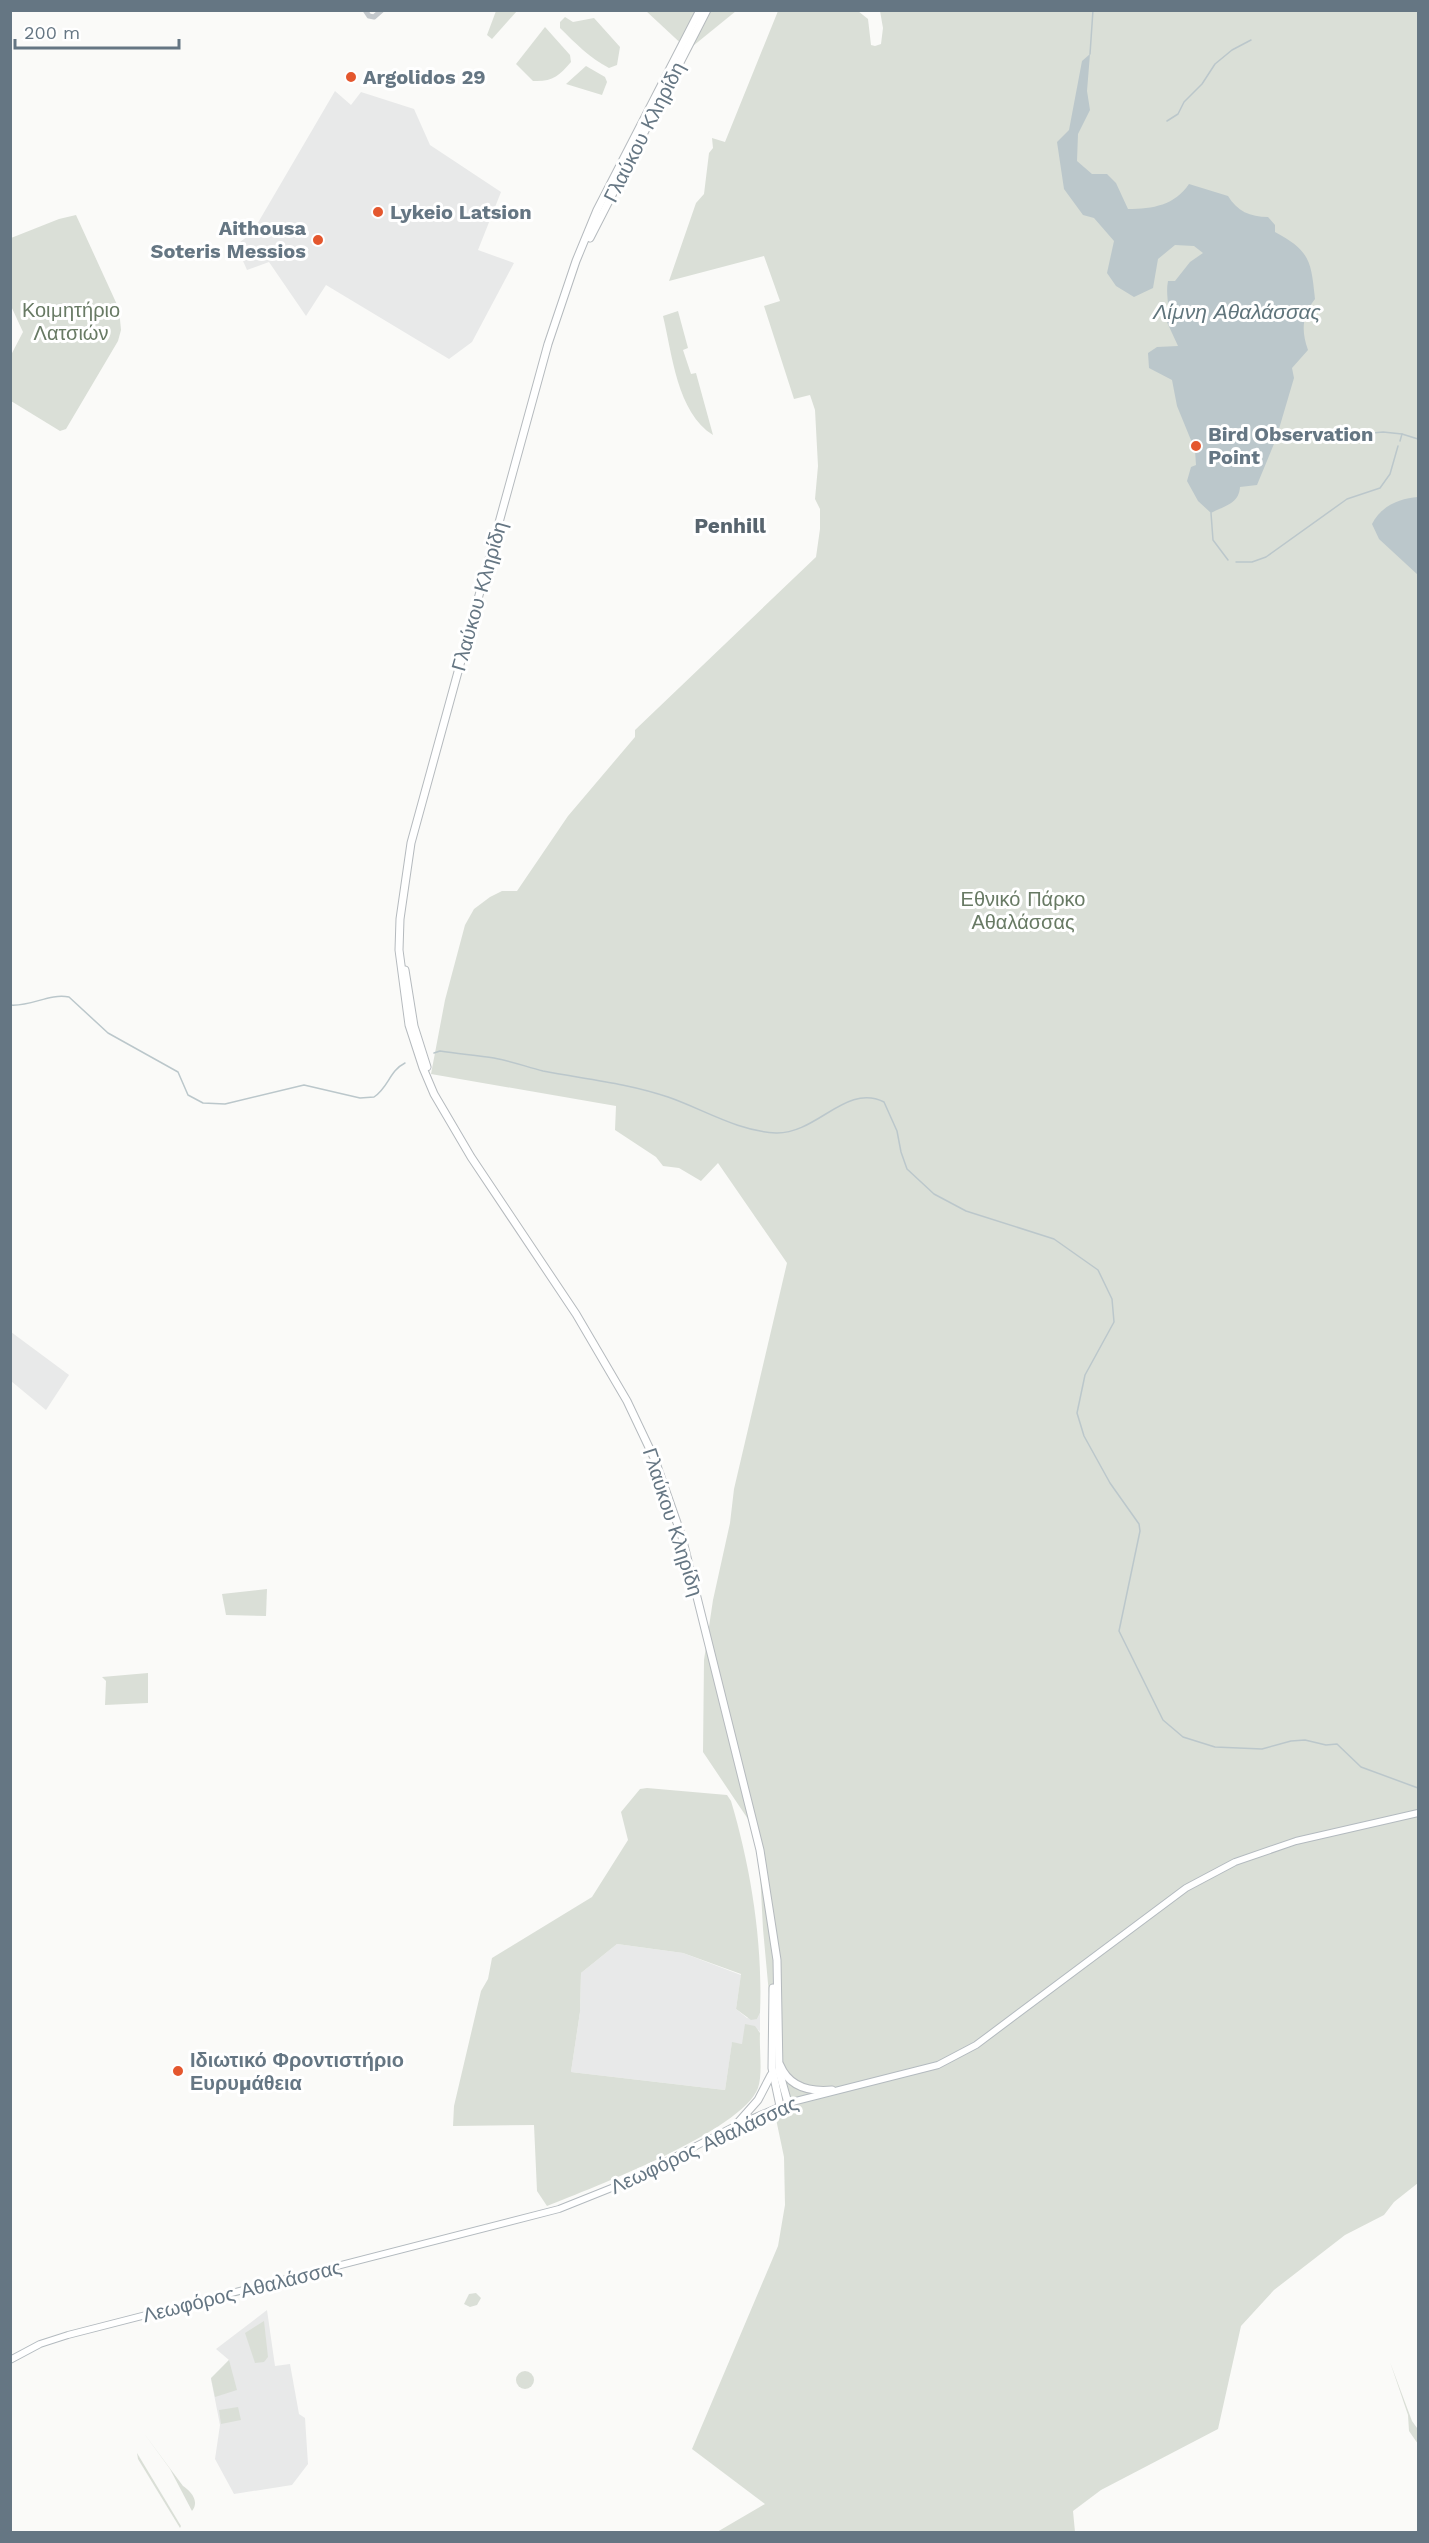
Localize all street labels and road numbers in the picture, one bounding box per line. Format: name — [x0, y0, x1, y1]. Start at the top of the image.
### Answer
street label: Γλαύκου Κληρίδη — [598, 58, 690, 206]
street label: Γλαύκου Κληρίδη — [446, 518, 512, 674]
street label: Γλαύκου Κληρίδη — [638, 1445, 708, 1599]
street label: Λεωφόρος Αθαλάσσας — [606, 2091, 802, 2199]
street label: Λεωφόρος Αθαλάσσας — [140, 2255, 344, 2327]

